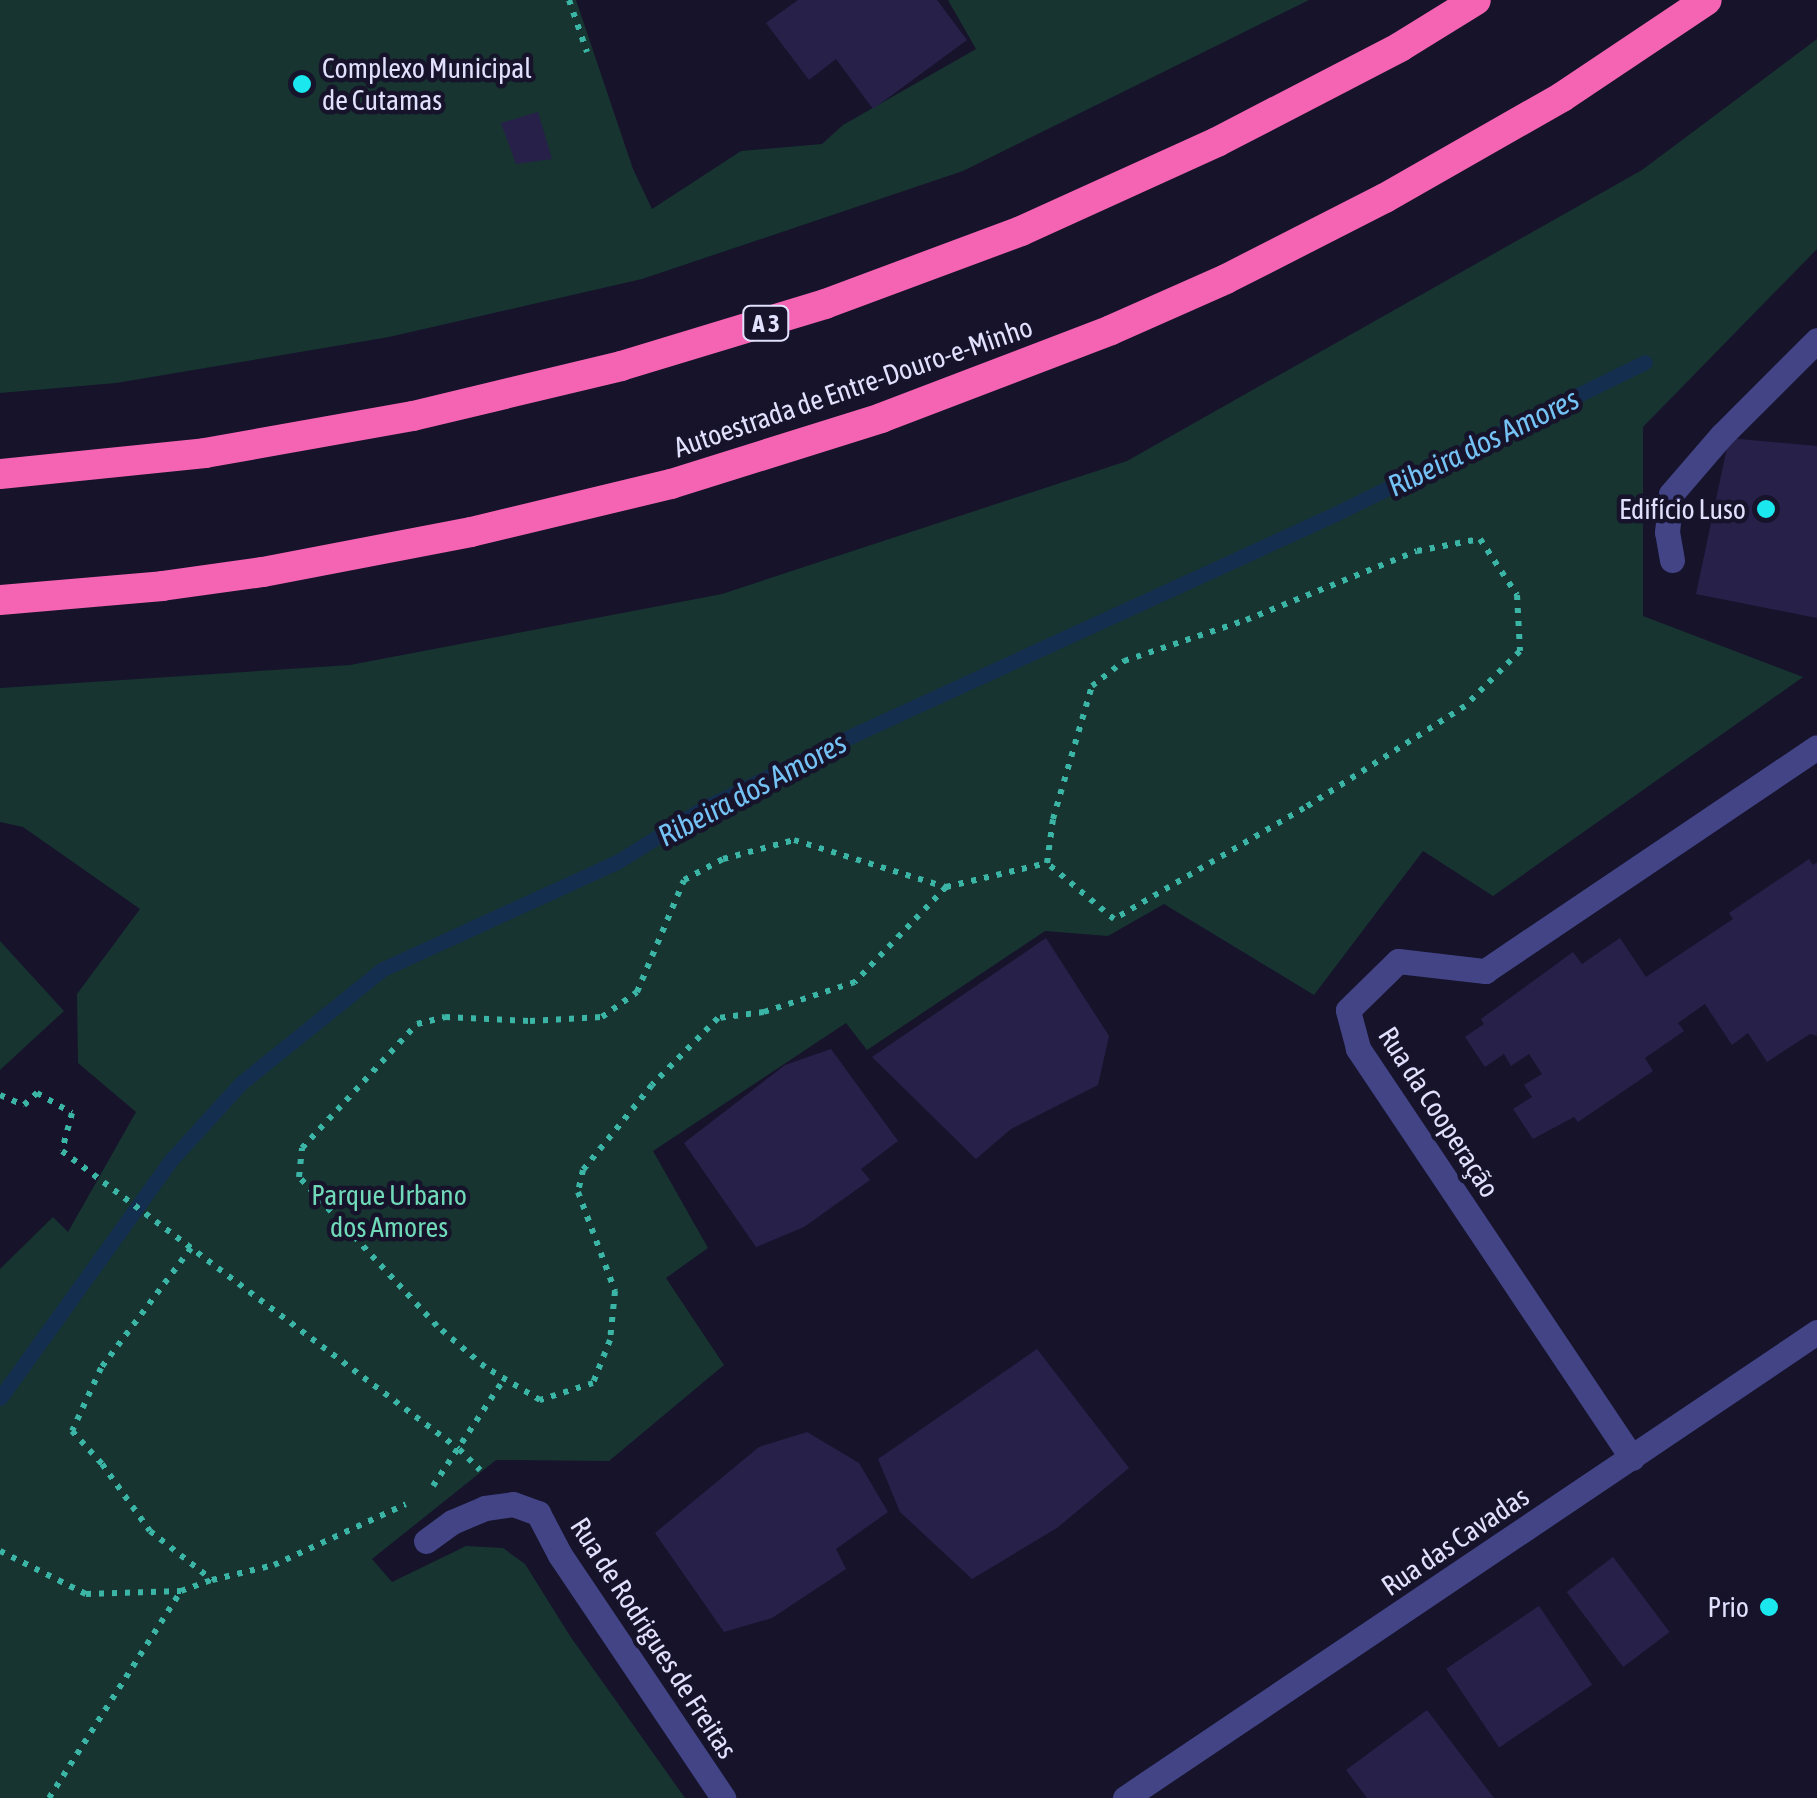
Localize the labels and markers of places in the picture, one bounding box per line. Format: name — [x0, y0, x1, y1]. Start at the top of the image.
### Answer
place label: Complexo Municipal de Cutamas — [322, 51, 532, 117]
marker: Complexo Municipal de Cutamas — [291, 73, 313, 95]
place label: Edifício Luso — [1619, 492, 1746, 526]
marker: Edifício Luso — [1755, 498, 1777, 520]
place label: Prio — [1707, 1590, 1749, 1624]
marker: Prio — [1758, 1596, 1780, 1618]

